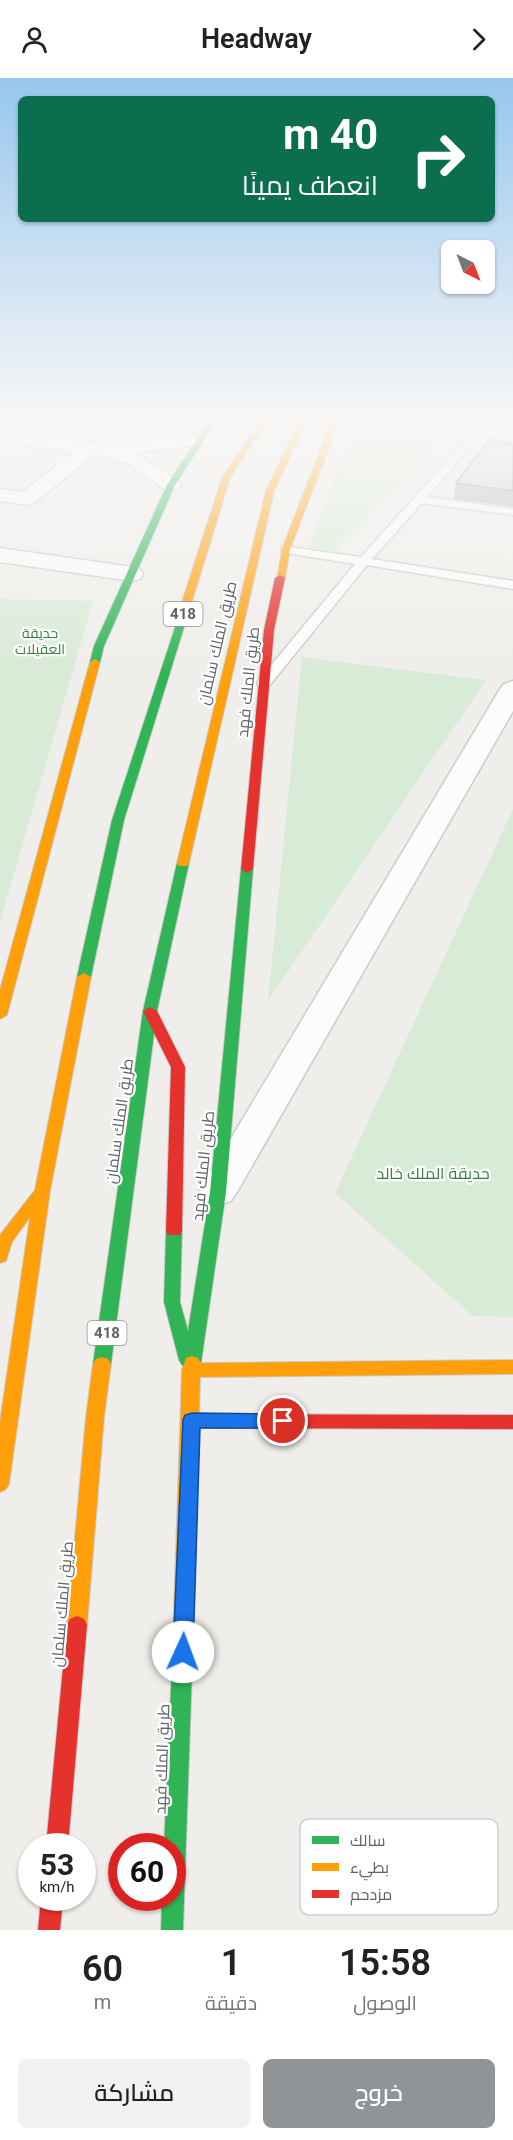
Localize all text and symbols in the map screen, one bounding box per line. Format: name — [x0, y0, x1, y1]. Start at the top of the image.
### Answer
icon: person — [18, 23, 51, 56]
text: Headway — [201, 23, 312, 55]
icon: forward — [462, 23, 495, 56]
text: 40 m — [283, 110, 378, 159]
icon: right — [399, 120, 477, 198]
text: انعطف يمينًا — [242, 170, 378, 202]
north arrow — [441, 240, 495, 294]
map controls — [441, 240, 495, 294]
street label: طريق الملك سلمان — [194, 579, 241, 707]
road number: 418 — [164, 602, 202, 626]
park label: حديقة العقيلات — [15, 625, 65, 657]
street label: طريق الملك فهد — [233, 626, 264, 738]
street label: طريق الملك سلمان — [101, 1057, 138, 1185]
street label: طريق الملك فهد — [188, 1110, 219, 1222]
park label: حديقة الملك خالد — [376, 1164, 490, 1183]
road number: 418 — [88, 1321, 126, 1345]
pin — [257, 1395, 308, 1446]
icon: arrive — [266, 1404, 299, 1437]
street label: طريق الملك سلمان — [47, 1540, 78, 1668]
position arrow — [151, 1620, 215, 1684]
street label: طريق الملك فهد — [151, 1703, 174, 1815]
legend — [300, 1819, 498, 1915]
text: سالك — [350, 1831, 385, 1850]
speed limit sign: 60 — [108, 1833, 186, 1911]
text: 53 — [40, 1847, 74, 1882]
text: بطيء — [350, 1858, 389, 1881]
text: km/h — [39, 1878, 75, 1896]
text: مزدحم — [350, 1885, 392, 1906]
text: 1 — [221, 1942, 241, 1984]
text: 15:58 — [339, 1942, 431, 1984]
text: 60 — [82, 1948, 123, 1990]
text: m — [94, 1990, 111, 2014]
text: دقيقة — [205, 1991, 257, 2015]
text: الوصول — [353, 1991, 417, 2015]
button: مشاركة — [18, 2059, 251, 2128]
button: خروج — [263, 2059, 495, 2128]

